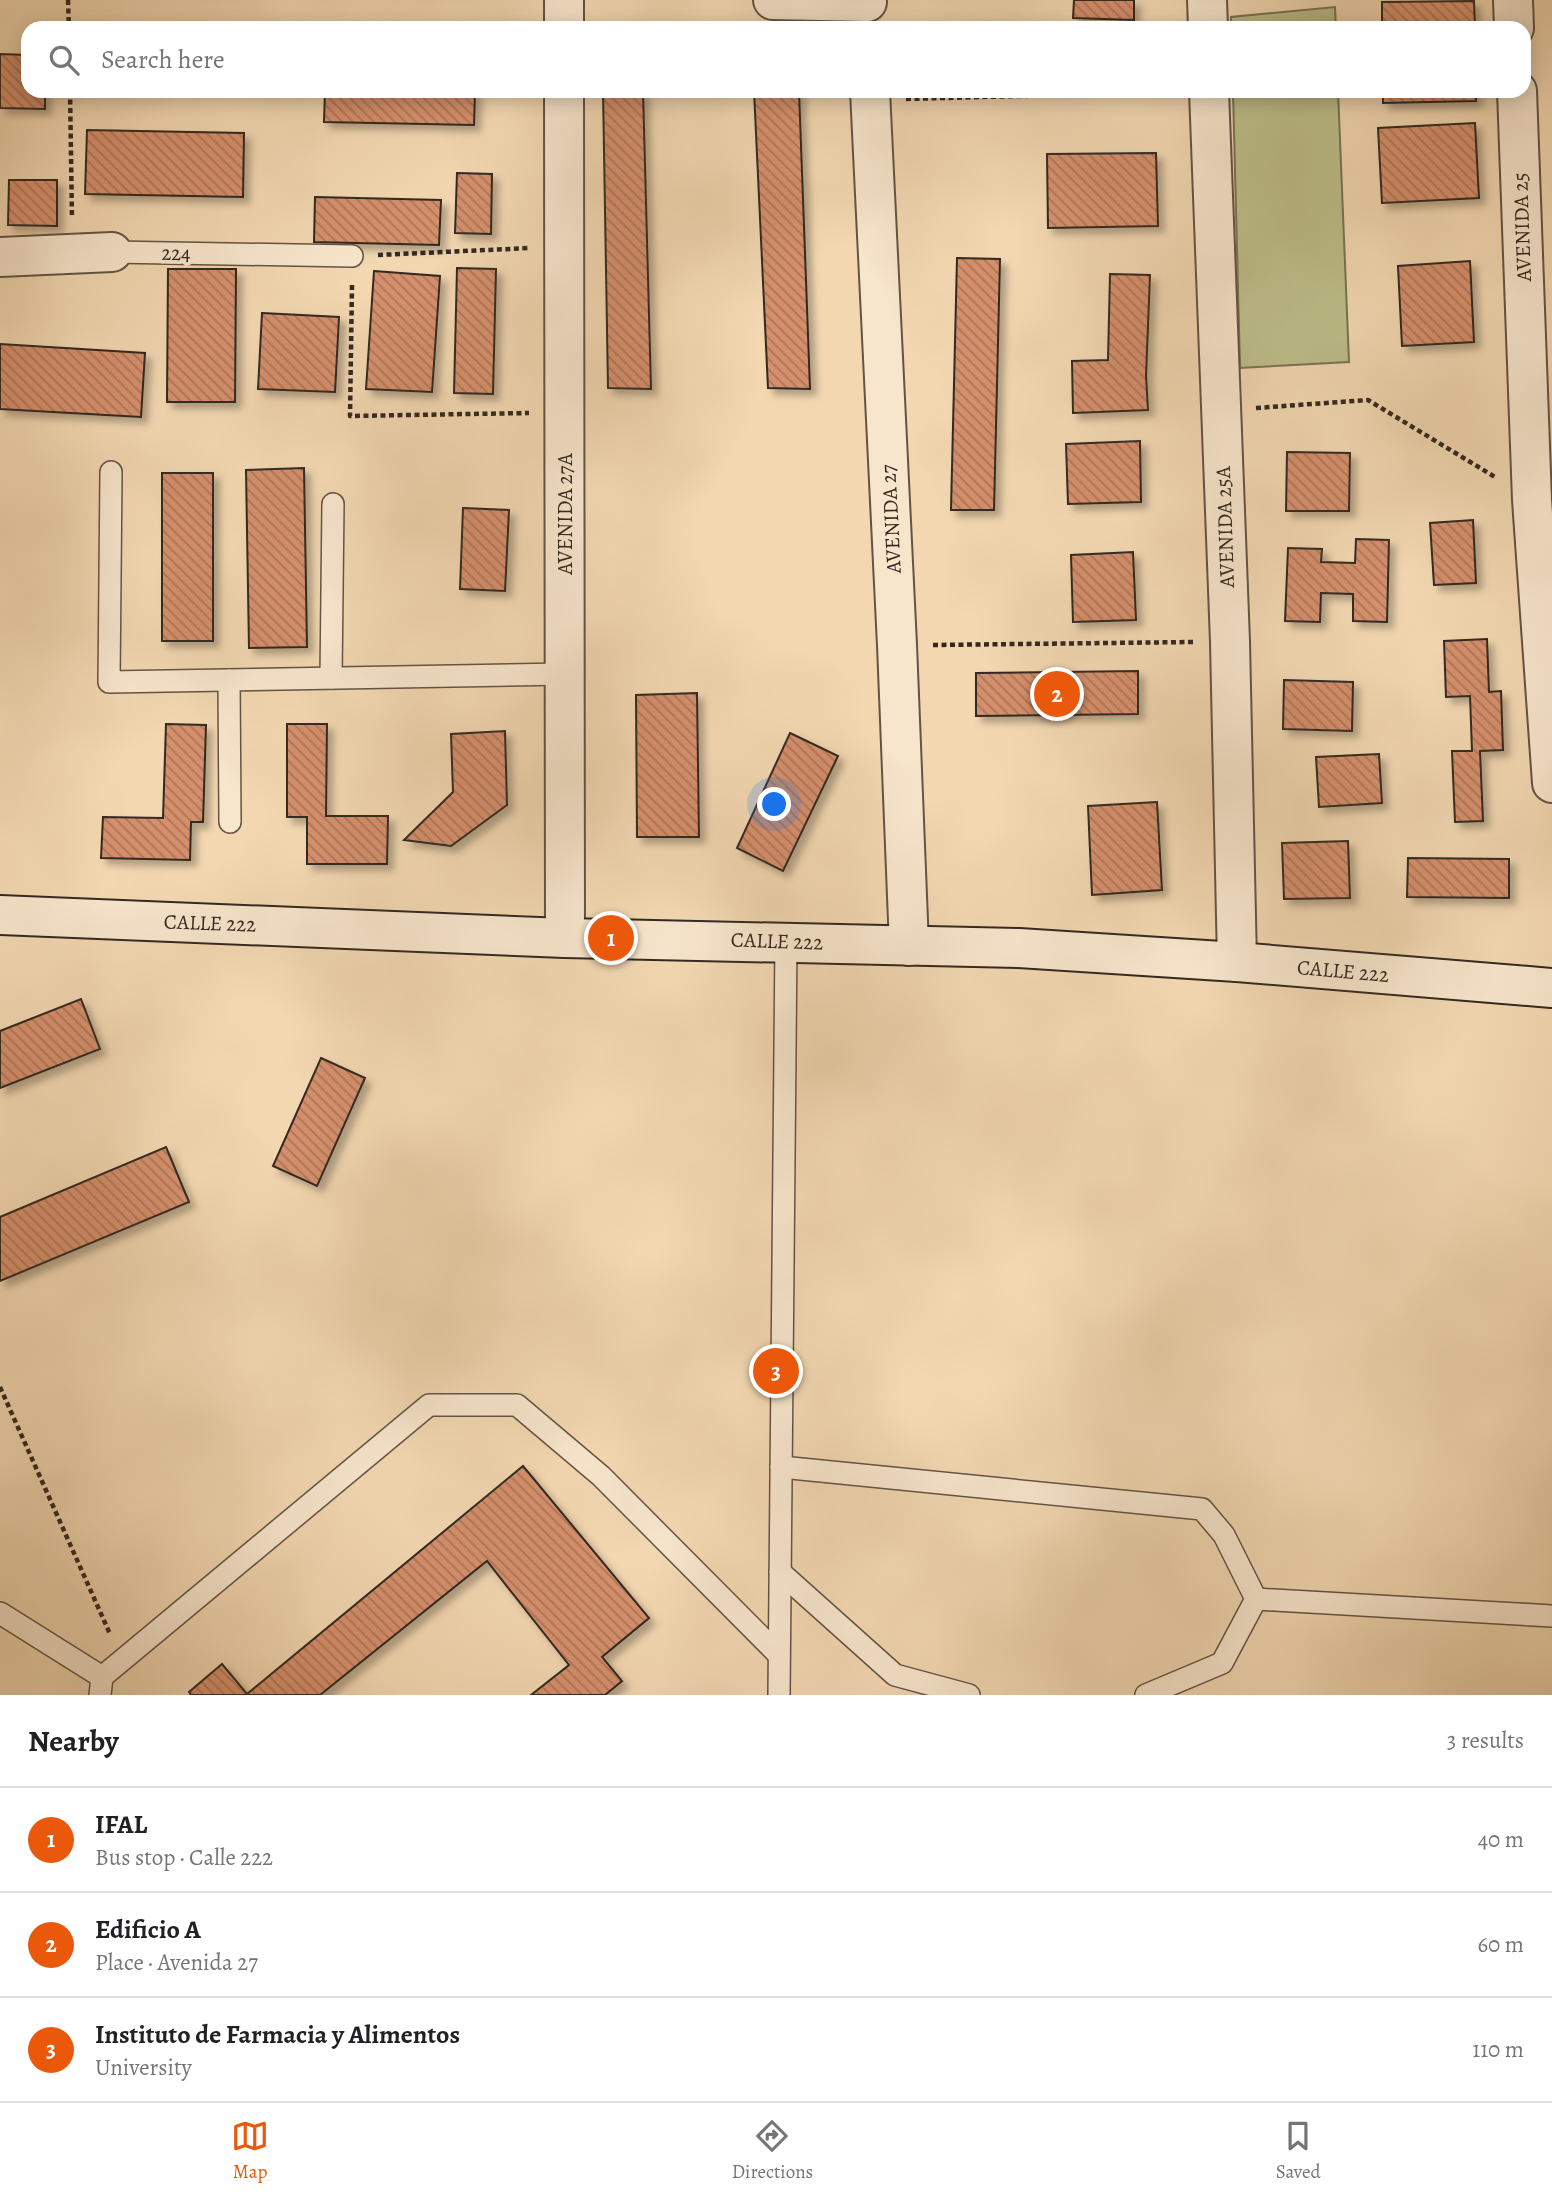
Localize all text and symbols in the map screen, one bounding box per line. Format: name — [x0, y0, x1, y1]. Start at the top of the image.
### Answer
search box — [21, 21, 1531, 98]
icon: search — [45, 41, 83, 79]
text: Search here — [101, 42, 225, 77]
street label: AVENIDA 25 — [1506, 172, 1538, 283]
street label: 224 — [161, 239, 191, 267]
street label: AVENIDA 27A — [551, 453, 579, 576]
street label: AVENIDA 27 — [874, 464, 908, 575]
street label: AVENIDA 25A — [1209, 465, 1241, 589]
pin: 2 — [1034, 668, 1080, 720]
your location — [757, 787, 791, 821]
street label: CALLE 222 — [163, 907, 257, 939]
pin: 1 — [588, 912, 634, 964]
street label: CALLE 222 — [730, 925, 824, 957]
street label: CALLE 222 — [1296, 953, 1390, 989]
pin: 3 — [753, 1345, 799, 1397]
text: Nearby — [28, 1721, 119, 1761]
text: 3 results — [1447, 1725, 1524, 1756]
text: IFAL — [95, 1807, 147, 1842]
text: 1 — [47, 1824, 55, 1855]
text: 40 m — [1478, 1824, 1524, 1855]
text: Bus stop · Calle 222 — [95, 1842, 273, 1873]
text: Edificio A — [95, 1912, 201, 1947]
text: 2 — [45, 1929, 57, 1960]
text: 60 m — [1477, 1929, 1524, 1960]
text: Place · Avenida 27 — [95, 1947, 258, 1978]
text: Instituto de Farmacia y Alimentos — [95, 2017, 460, 2052]
text: 3 — [46, 2034, 56, 2065]
text: 110 m — [1472, 2034, 1524, 2065]
text: University — [95, 2052, 192, 2083]
tab: Map — [231, 2117, 269, 2185]
tab: Directions — [732, 2117, 813, 2185]
tab: Saved — [1276, 2117, 1321, 2185]

